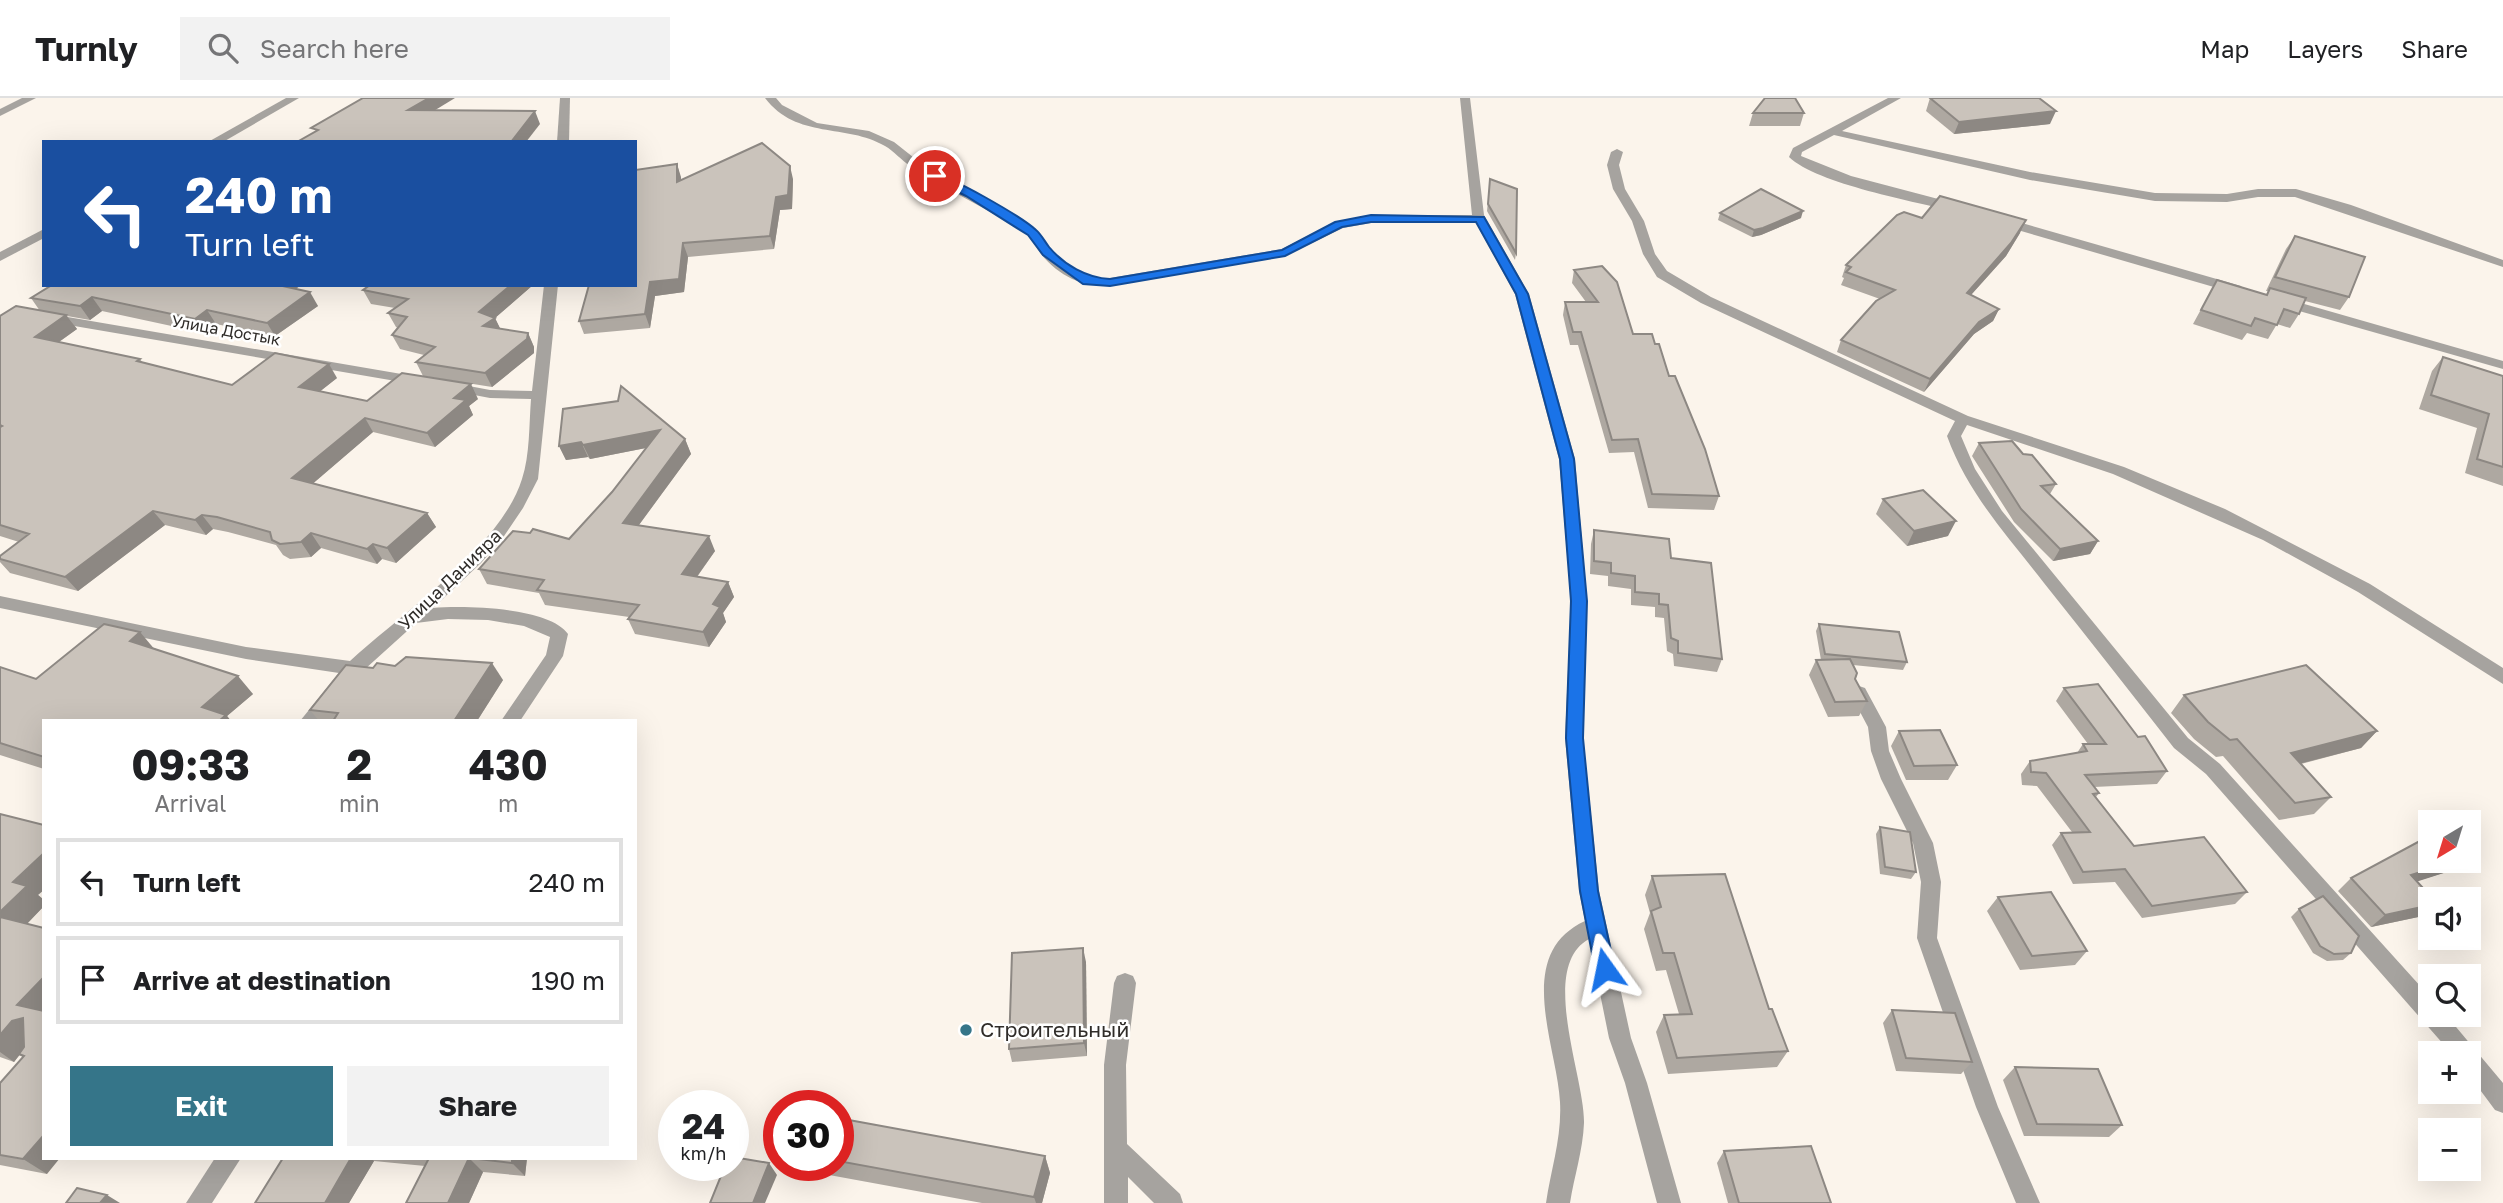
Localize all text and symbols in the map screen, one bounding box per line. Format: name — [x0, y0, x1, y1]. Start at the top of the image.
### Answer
search box — [180, 17, 670, 80]
text: Turnly — [35, 29, 138, 68]
icon: search — [204, 29, 242, 67]
text: Search here — [260, 33, 409, 64]
text: Map — [2200, 34, 2249, 63]
text: Layers — [2287, 34, 2363, 63]
text: Share — [2401, 34, 2468, 63]
pin — [905, 146, 965, 206]
icon: arrive — [916, 157, 954, 195]
text: 240 m — [185, 165, 333, 224]
icon: left — [70, 168, 161, 259]
text: Turn left — [185, 225, 314, 263]
street label: Улица Достык — [170, 311, 282, 349]
street label: Улица Данияра — [393, 525, 505, 634]
text: 09:33 — [131, 739, 250, 789]
text: 2 — [346, 739, 372, 789]
text: 430 — [469, 739, 548, 789]
text: Arrival — [154, 789, 226, 817]
text: min — [339, 789, 380, 817]
text: m — [498, 789, 518, 817]
north arrow — [2418, 810, 2482, 873]
map controls — [2418, 810, 2481, 1181]
icon: left — [74, 863, 112, 901]
text: Turn left — [133, 867, 241, 898]
text: 240 m — [528, 867, 605, 898]
button: sound — [2418, 887, 2481, 950]
position arrow — [1568, 932, 1642, 1006]
icon: arrive — [74, 961, 112, 999]
button: search — [2418, 964, 2481, 1027]
text: Arrive at destination — [133, 965, 391, 996]
text: 190 m — [531, 965, 605, 996]
place label: Строительный — [980, 1016, 1129, 1042]
marker: Строительный — [958, 1022, 974, 1038]
button: + — [2418, 1041, 2481, 1104]
button: Exit — [70, 1066, 333, 1146]
button: Share — [347, 1066, 609, 1146]
speed limit sign: 30 — [763, 1090, 854, 1181]
text: 24 — [682, 1105, 725, 1147]
button: − — [2418, 1118, 2481, 1181]
text: km/h — [681, 1142, 726, 1164]

